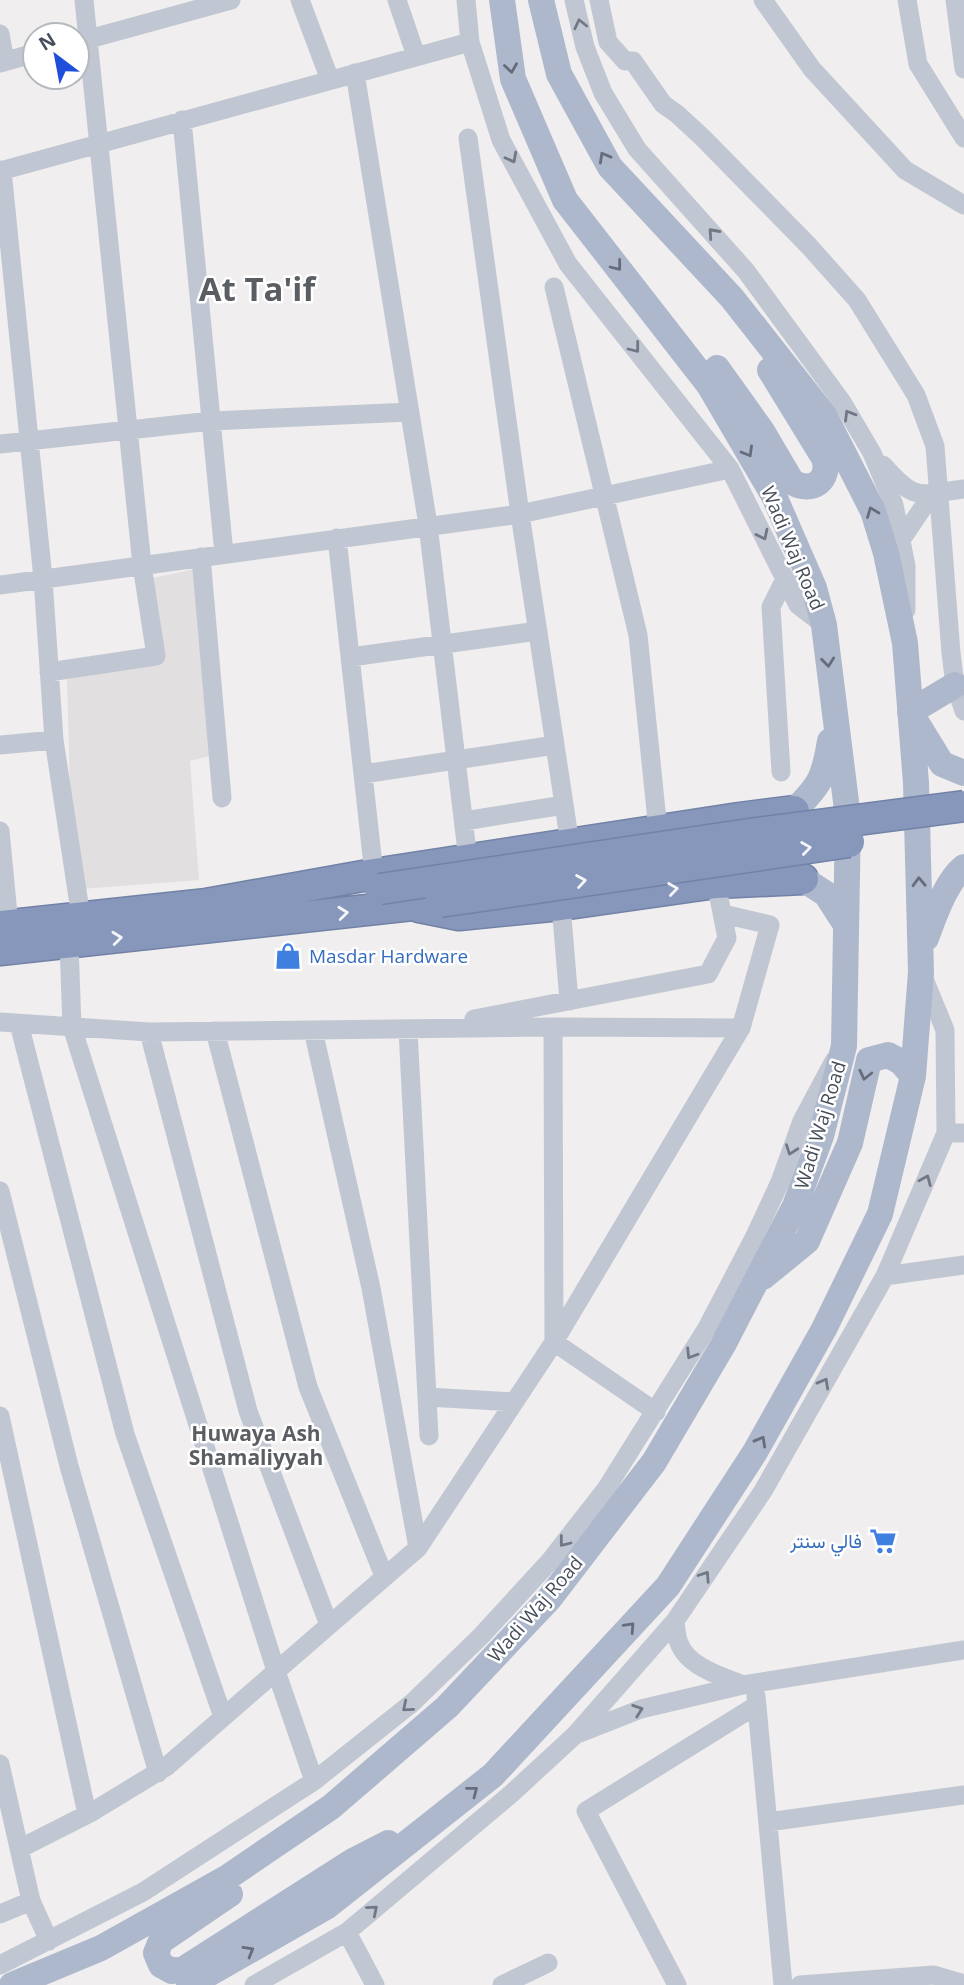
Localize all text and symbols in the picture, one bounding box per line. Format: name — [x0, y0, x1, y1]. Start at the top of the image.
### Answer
one-way arrow — [573, 18, 588, 30]
north arrow — [21, 21, 91, 91]
text: N — [34, 26, 60, 57]
one-way arrow — [504, 62, 519, 73]
one-way arrow — [503, 151, 517, 164]
one-way arrow — [599, 151, 612, 164]
one-way arrow — [708, 228, 721, 241]
one-way arrow — [608, 259, 621, 271]
district label: At Ta'if — [199, 266, 317, 311]
one-way arrow — [627, 341, 640, 353]
one-way arrow — [845, 409, 858, 422]
one-way arrow — [740, 444, 753, 457]
street label: Wadi Waj Road — [755, 482, 831, 614]
one-way arrow — [866, 506, 880, 519]
one-way arrow — [755, 528, 769, 540]
one-way arrow — [820, 657, 835, 668]
one-way arrow — [800, 840, 811, 855]
one-way arrow — [575, 874, 586, 889]
one-way arrow — [912, 876, 927, 887]
one-way arrow — [667, 882, 679, 897]
one-way arrow — [337, 906, 349, 921]
one-way arrow — [111, 931, 122, 946]
shop icon: Masdar Hardware — [273, 941, 303, 971]
place label: Masdar Hardware — [309, 943, 468, 969]
street label: Wadi Waj Road — [788, 1058, 852, 1192]
one-way arrow — [859, 1069, 874, 1081]
one-way arrow — [785, 1144, 799, 1156]
one-way arrow — [918, 1175, 932, 1187]
one-way arrow — [687, 1346, 700, 1359]
one-way arrow — [816, 1377, 829, 1390]
district label: Huwaya Ash Shamaliyyah — [189, 1419, 323, 1471]
one-way arrow — [753, 1436, 766, 1449]
supermarket icon: فالي سنتر — [868, 1526, 898, 1556]
place label: فالي سنتر — [789, 1528, 862, 1557]
one-way arrow — [560, 1535, 573, 1547]
street label: Wadi Waj Road — [482, 1550, 588, 1668]
one-way arrow — [697, 1571, 710, 1584]
one-way arrow — [622, 1622, 634, 1635]
one-way arrow — [403, 1698, 415, 1711]
one-way arrow — [632, 1704, 644, 1718]
one-way arrow — [465, 1787, 478, 1799]
one-way arrow — [365, 1906, 378, 1918]
one-way arrow — [241, 1946, 254, 1959]

